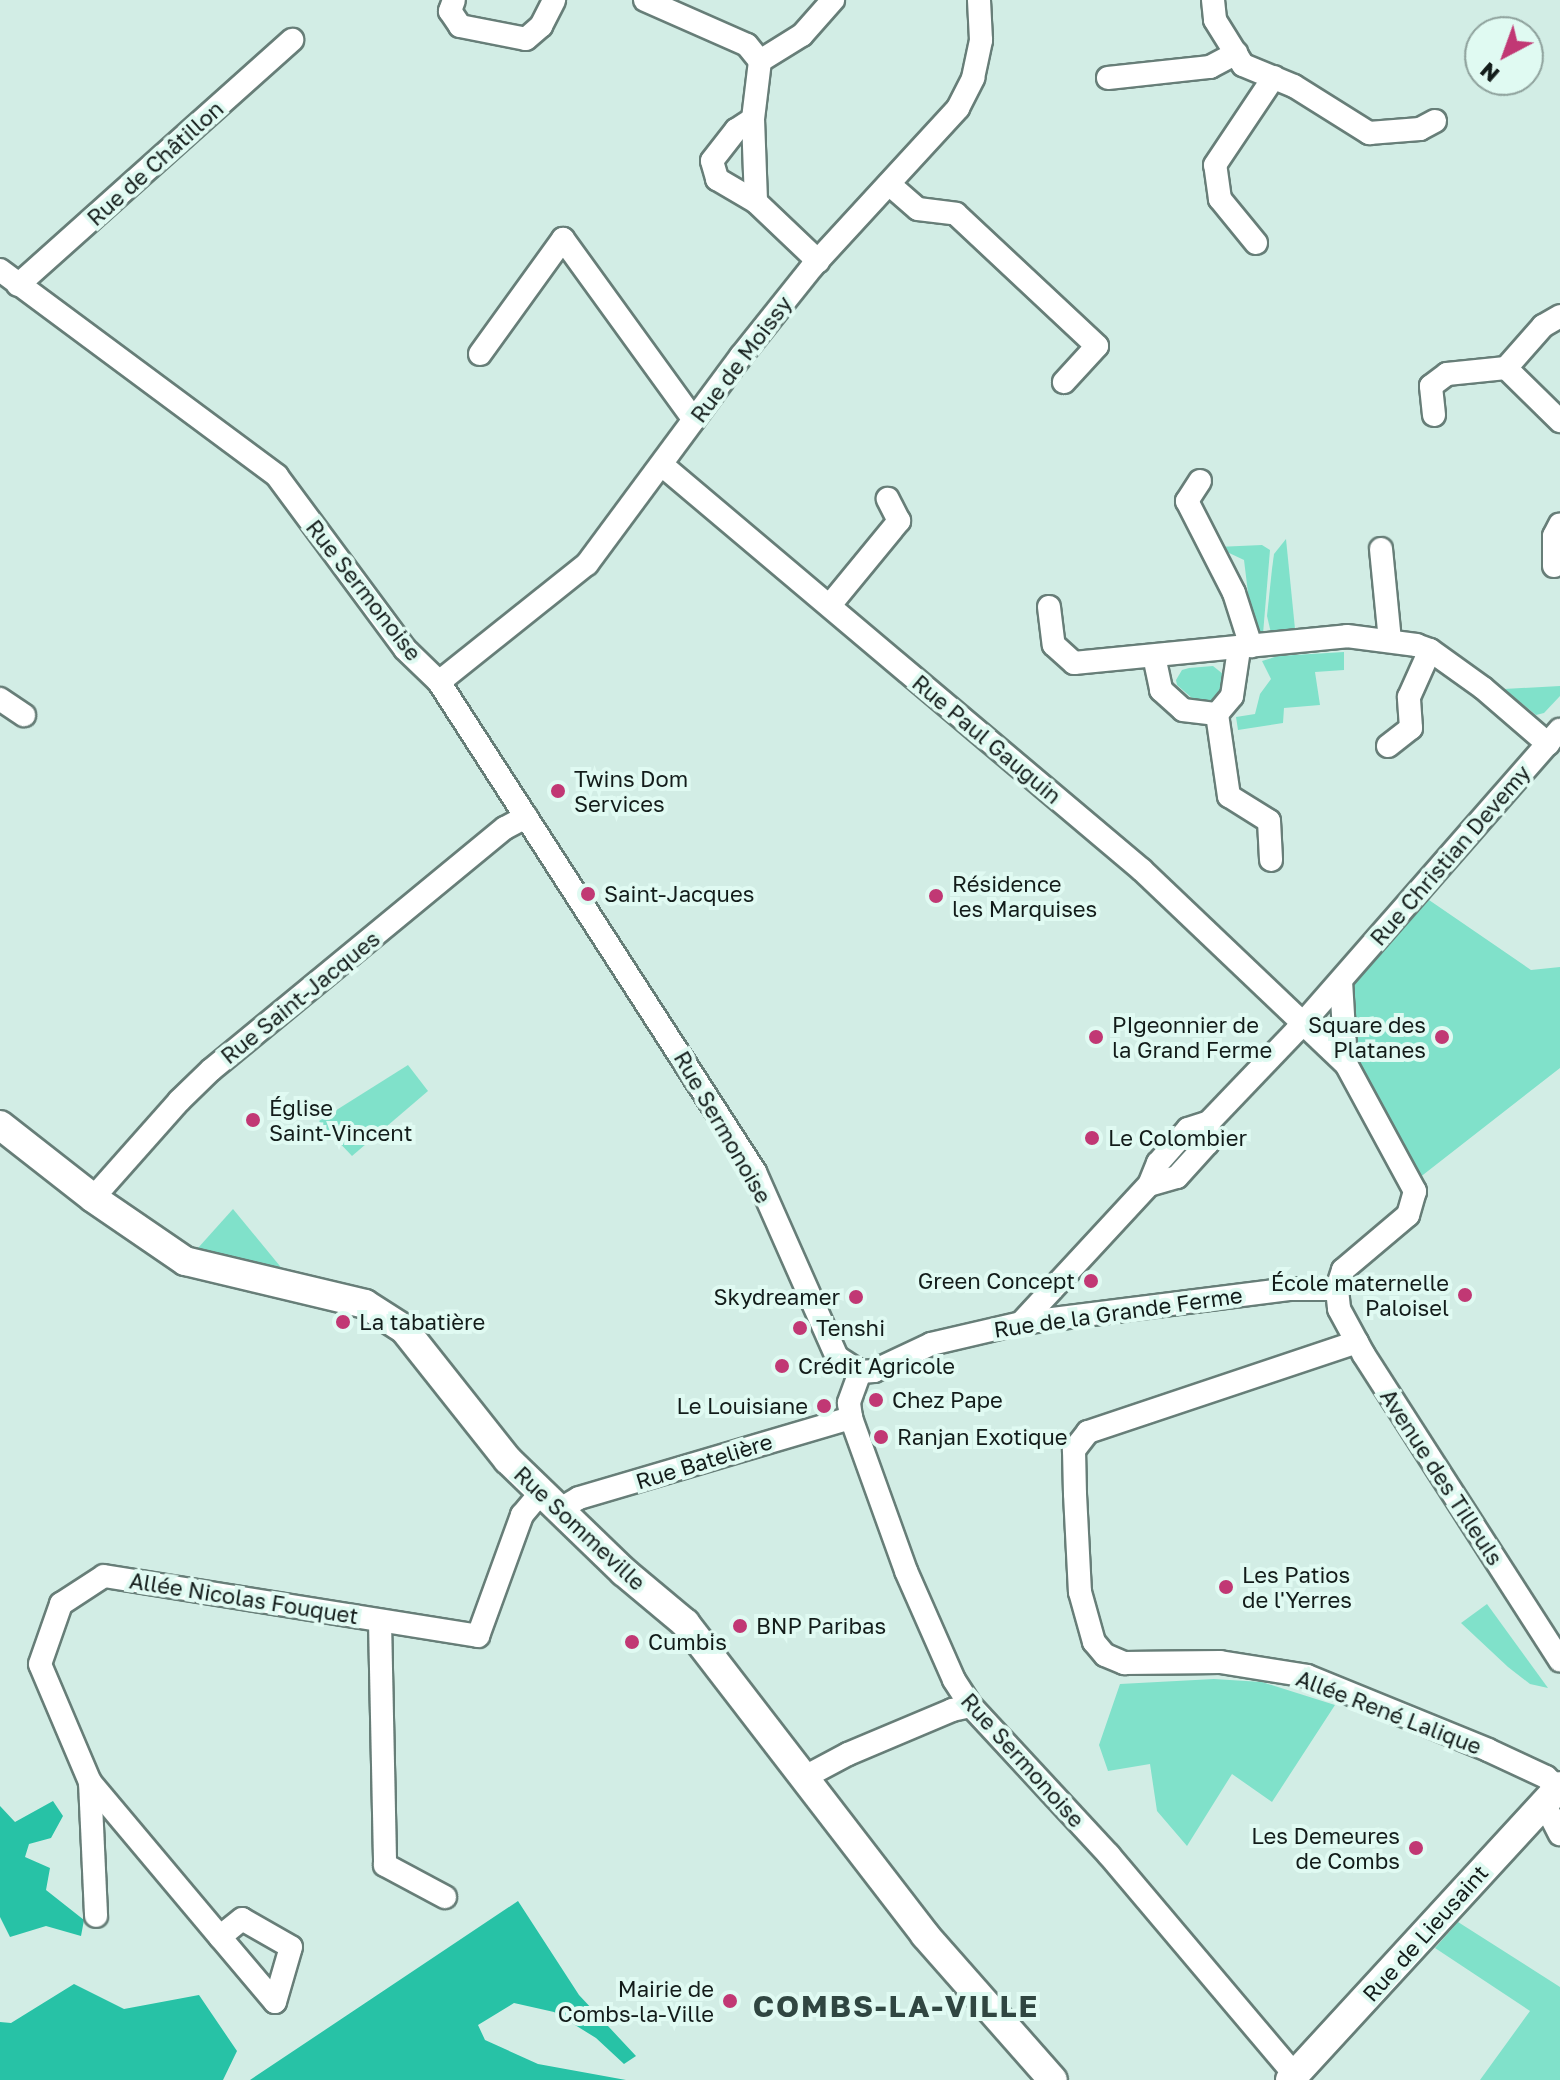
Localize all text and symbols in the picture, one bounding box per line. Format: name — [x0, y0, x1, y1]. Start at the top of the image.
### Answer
north arrow — [1464, 16, 1544, 96]
text: N — [1474, 57, 1504, 89]
street label: Rue de Châtillon — [82, 95, 228, 231]
street label: Rue de Moissy — [685, 291, 797, 427]
street label: Rue Sermonoise — [301, 514, 427, 666]
street label: Rue Paul Gauguin — [907, 669, 1067, 809]
street label: Rue Christian Devemy — [1364, 759, 1536, 951]
place label: Twins Dom Services — [574, 765, 688, 816]
marker: Twins Dom Services — [549, 782, 567, 800]
place label: Résidence les Marquises — [952, 870, 1097, 922]
place label: Saint-Jacques — [604, 881, 754, 907]
marker: Saint-Jacques — [579, 885, 597, 903]
marker: Résidence les Marquises — [927, 887, 945, 905]
street label: Rue Saint-Jacques — [215, 925, 385, 1069]
place label: PIgeonnier de la Grand Ferme — [1112, 1011, 1272, 1062]
place label: Square des Platanes — [1308, 1011, 1426, 1062]
marker: PIgeonnier de la Grand Ferme — [1087, 1028, 1105, 1046]
marker: Square des Platanes — [1433, 1028, 1451, 1046]
street label: Rue Sermonoise — [669, 1046, 777, 1208]
place label: Église Saint-Vincent — [269, 1094, 412, 1146]
marker: Église Saint-Vincent — [244, 1111, 262, 1129]
place label: Le Colombier — [1108, 1125, 1247, 1151]
marker: Le Colombier — [1083, 1129, 1101, 1147]
place label: Green Concept — [918, 1268, 1075, 1294]
place label: École maternelle Paloisel — [1271, 1269, 1449, 1320]
marker: Green Concept — [1082, 1272, 1100, 1290]
street label: Rue de la Grande Ferme — [992, 1281, 1244, 1343]
place label: Skydreamer — [714, 1284, 840, 1310]
marker: École maternelle Paloisel — [1456, 1286, 1474, 1304]
marker: Skydreamer — [847, 1288, 865, 1306]
place label: La tabatière — [359, 1309, 485, 1335]
marker: La tabatière — [334, 1313, 352, 1331]
place label: Tenshi — [816, 1315, 885, 1341]
marker: Tenshi — [791, 1319, 809, 1337]
place label: Crédit Agricole — [798, 1353, 955, 1379]
marker: Crédit Agricole — [773, 1357, 791, 1375]
street label: Avenue des Tilleuls — [1375, 1384, 1509, 1570]
place label: Chez Pape — [892, 1387, 1003, 1413]
marker: Chez Pape — [867, 1391, 885, 1409]
place label: Le Louisiane — [676, 1393, 808, 1419]
marker: Le Louisiane — [815, 1397, 833, 1415]
place label: Ranjan Exotique — [897, 1424, 1068, 1450]
street label: Rue Batelière — [633, 1428, 775, 1494]
marker: Ranjan Exotique — [872, 1428, 890, 1446]
street label: Rue Sommeville — [509, 1461, 651, 1595]
place label: Les Patios de l'Yerres — [1242, 1561, 1352, 1612]
street label: Allée Nicolas Fouquet — [128, 1567, 360, 1629]
marker: Les Patios de l'Yerres — [1217, 1578, 1235, 1596]
place label: BNP Paribas — [756, 1613, 886, 1639]
marker: BNP Paribas — [731, 1617, 749, 1635]
place label: Cumbis — [648, 1629, 727, 1655]
marker: Cumbis — [623, 1633, 641, 1651]
street label: Allée René Lalique — [1293, 1665, 1485, 1759]
street label: Rue Sermonoise — [956, 1688, 1090, 1832]
place label: Les Demeures de Combs — [1251, 1822, 1400, 1874]
marker: Les Demeures de Combs — [1407, 1839, 1425, 1857]
street label: Rue de Lieusaint — [1357, 1859, 1493, 2007]
place label: Mairie de Combs-la-Ville — [558, 1975, 714, 2026]
district label: COMBS-LA-VILLE — [753, 1988, 1039, 2024]
marker: Mairie de Combs-la-Ville — [721, 1992, 739, 2010]

